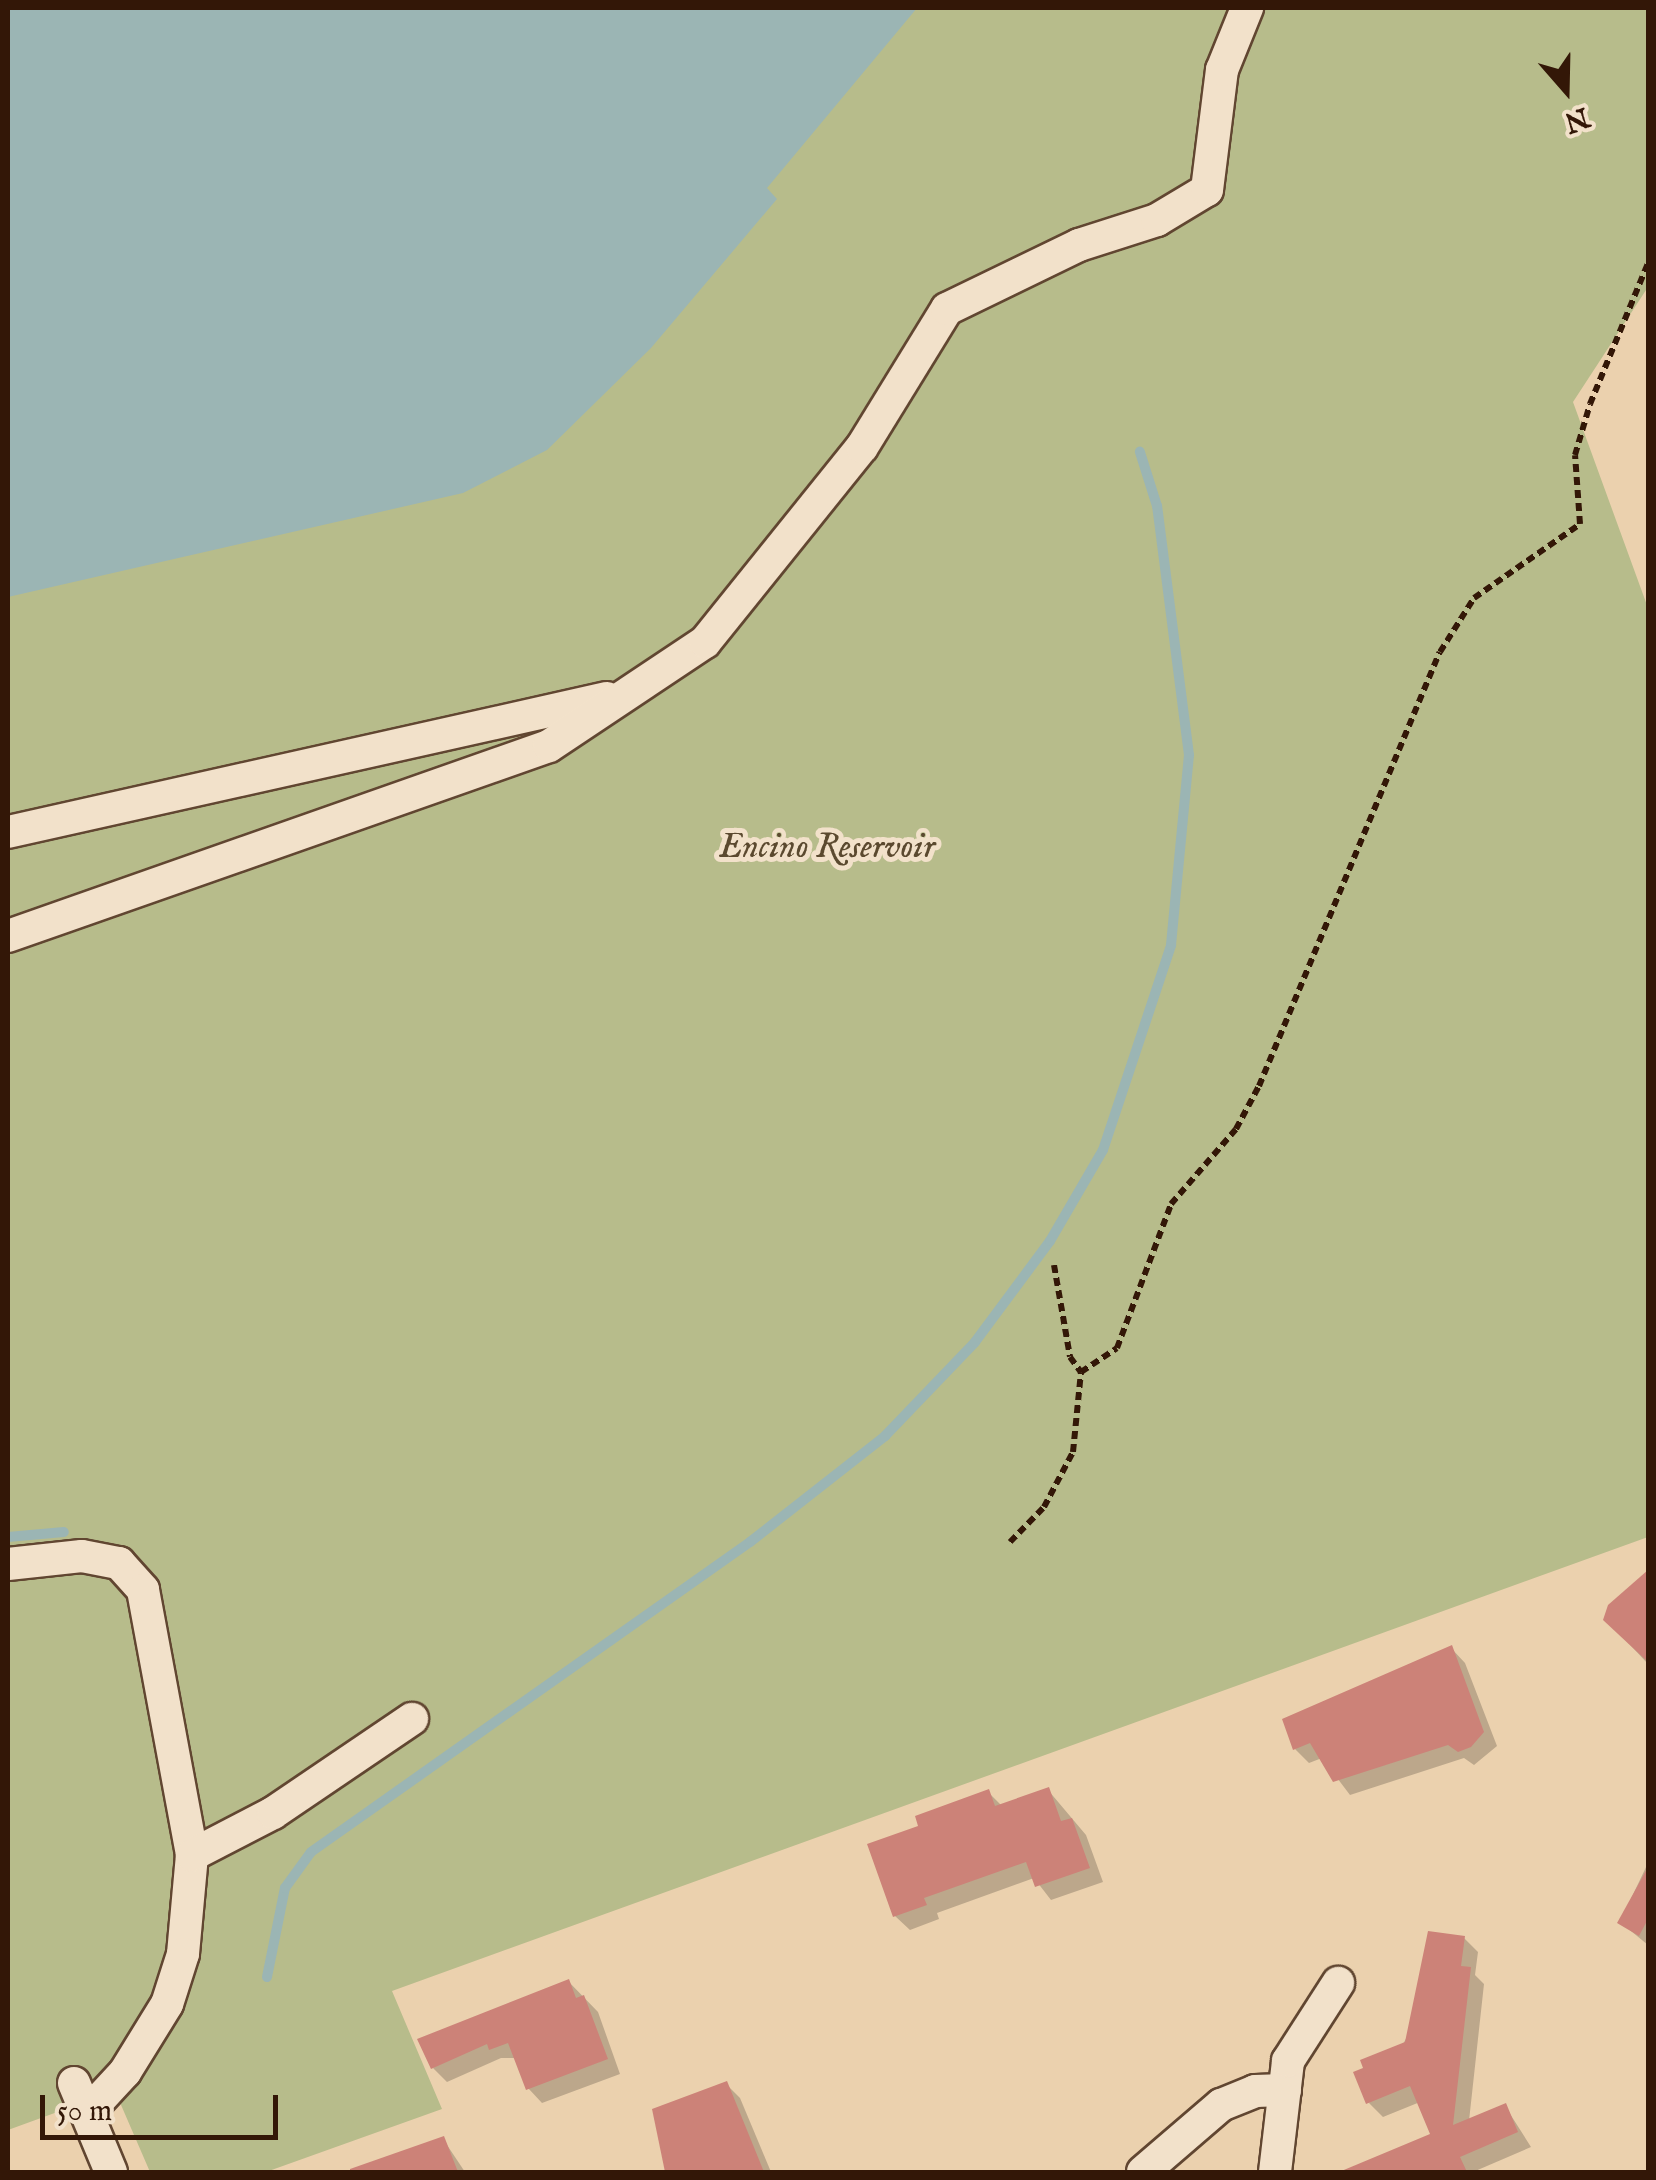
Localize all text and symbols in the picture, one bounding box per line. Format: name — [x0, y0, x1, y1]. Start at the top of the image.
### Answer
north arrow — [1516, 40, 1616, 140]
text: N — [1559, 98, 1594, 139]
park label: Encino Reservoir — [719, 827, 935, 869]
scale bar — [45, 2075, 282, 2137]
text: 50 m — [57, 2093, 112, 2131]

